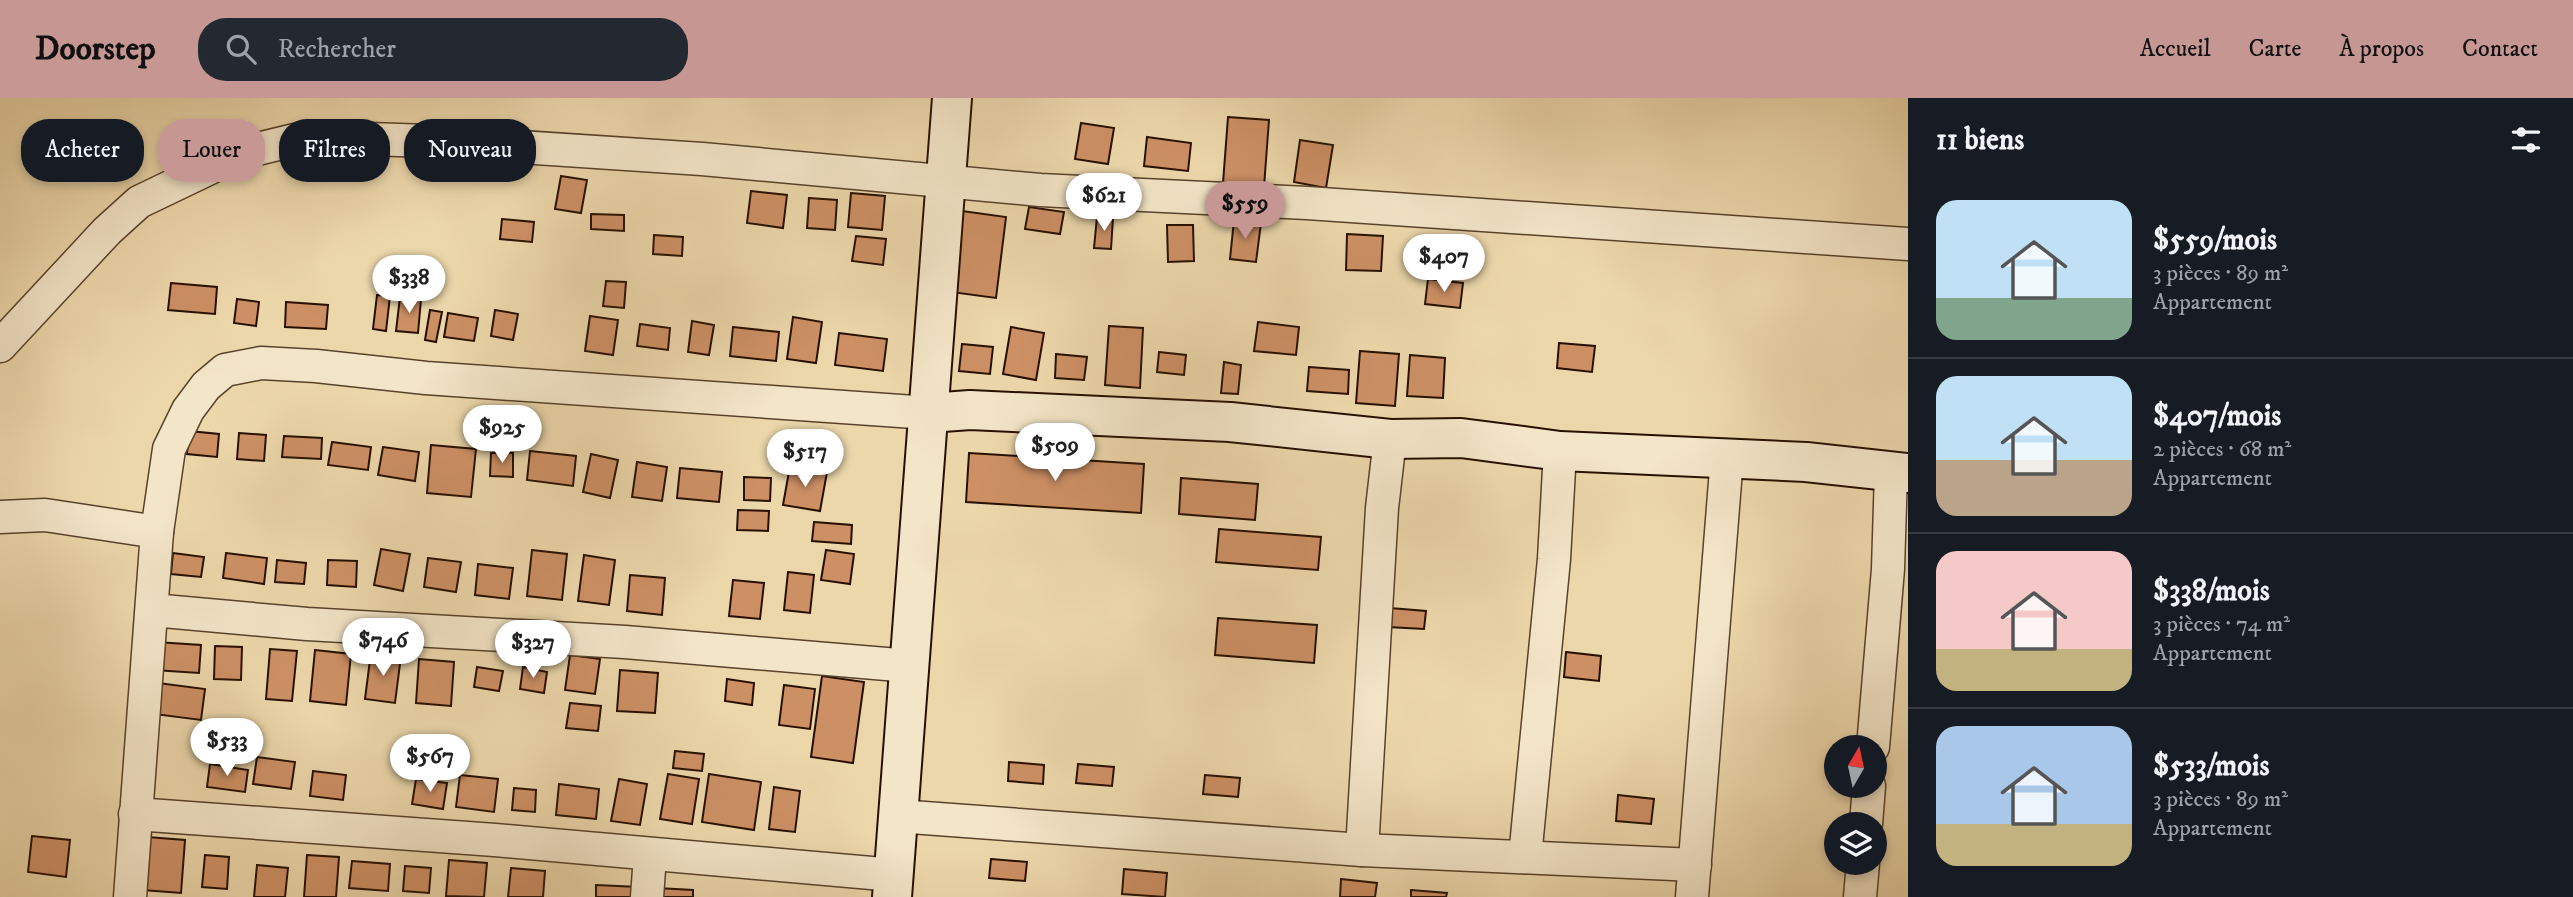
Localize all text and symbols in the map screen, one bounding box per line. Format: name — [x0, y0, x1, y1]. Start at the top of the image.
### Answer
search box — [198, 18, 688, 81]
text: Doorstep — [35, 29, 156, 70]
icon: search — [222, 30, 260, 68]
text: Rechercher — [278, 33, 396, 66]
text: Accueil — [2140, 34, 2211, 64]
text: Carte — [2249, 34, 2301, 64]
text: À propos — [2339, 34, 2424, 64]
text: Contact — [2462, 34, 2538, 64]
chip: Acheter — [21, 119, 144, 182]
chip: Louer — [158, 119, 265, 182]
chip: Filtres — [279, 119, 390, 182]
chip: Nouveau — [404, 119, 536, 182]
icon: filters — [2507, 121, 2545, 159]
text: 11 biens — [1936, 122, 2024, 159]
pin: $621 — [1063, 174, 1145, 233]
text: $621 — [1082, 181, 1126, 210]
pin: $559 — [1204, 181, 1286, 241]
text: $559 — [1222, 189, 1268, 218]
text: $559/mois — [2153, 222, 2277, 259]
icon: home — [1992, 228, 2076, 312]
pin: $407 — [1403, 234, 1485, 294]
text: $407 — [1419, 242, 1469, 271]
pin: $338 — [368, 256, 450, 315]
text: 3 pièces · 89 m² — [2153, 259, 2288, 288]
text: $338 — [388, 263, 430, 292]
text: Appartement — [2153, 288, 2272, 317]
text: $407/mois — [2153, 398, 2281, 435]
icon: home — [1992, 404, 2076, 488]
pin: $925 — [461, 406, 543, 465]
text: $925 — [479, 413, 525, 442]
pin: $509 — [1014, 424, 1096, 483]
pin: $517 — [764, 430, 846, 489]
text: $509 — [1031, 431, 1079, 460]
text: 2 pièces · 68 m² — [2153, 435, 2291, 464]
text: $517 — [783, 437, 827, 466]
text: Appartement — [2153, 464, 2272, 493]
text: $338/mois — [2153, 573, 2270, 610]
icon: home — [1992, 579, 2076, 663]
text: 3 pièces · 74 m² — [2153, 610, 2290, 639]
pin: $746 — [342, 618, 424, 678]
pin: $327 — [492, 620, 574, 680]
text: $746 — [358, 626, 408, 655]
text: $327 — [511, 628, 555, 657]
text: Appartement — [2153, 639, 2272, 668]
pin: $533 — [186, 718, 268, 778]
text: $533 — [206, 726, 248, 755]
pin: $567 — [389, 734, 471, 794]
north arrow — [1824, 735, 1886, 798]
map controls — [1824, 735, 1887, 875]
text: $567 — [406, 742, 454, 771]
text: $533/mois — [2153, 748, 2270, 785]
icon: home — [1992, 754, 2076, 838]
text: 3 pièces · 89 m² — [2153, 785, 2288, 814]
button: layers — [1824, 812, 1887, 875]
text: Appartement — [2153, 814, 2272, 843]

